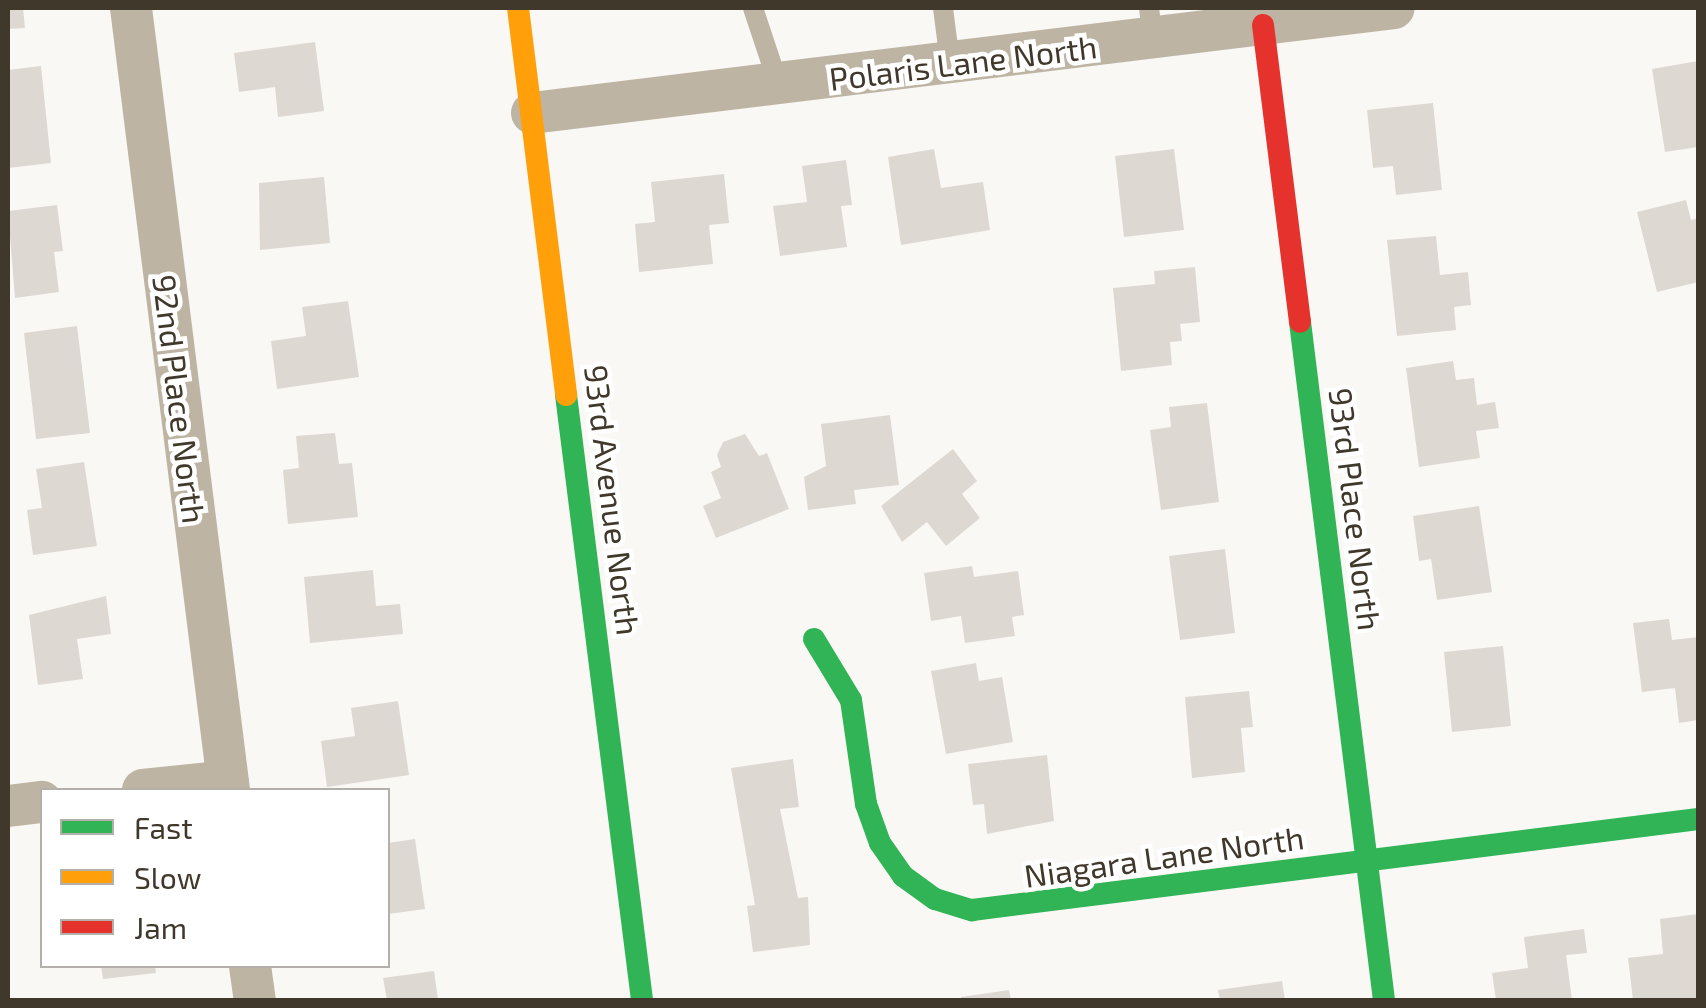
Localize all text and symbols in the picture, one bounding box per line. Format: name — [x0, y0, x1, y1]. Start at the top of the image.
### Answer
street label: Polaris Lane North — [827, 27, 1099, 97]
street label: 92nd Place North — [146, 272, 214, 526]
street label: 93rd Avenue North — [577, 362, 649, 638]
street label: 93rd Place North — [1322, 386, 1390, 632]
legend — [40, 788, 390, 968]
text: Fast — [134, 809, 193, 845]
street label: Niagara Lane North — [1022, 817, 1306, 895]
text: Slow — [134, 859, 201, 895]
text: Jam — [134, 909, 187, 945]

